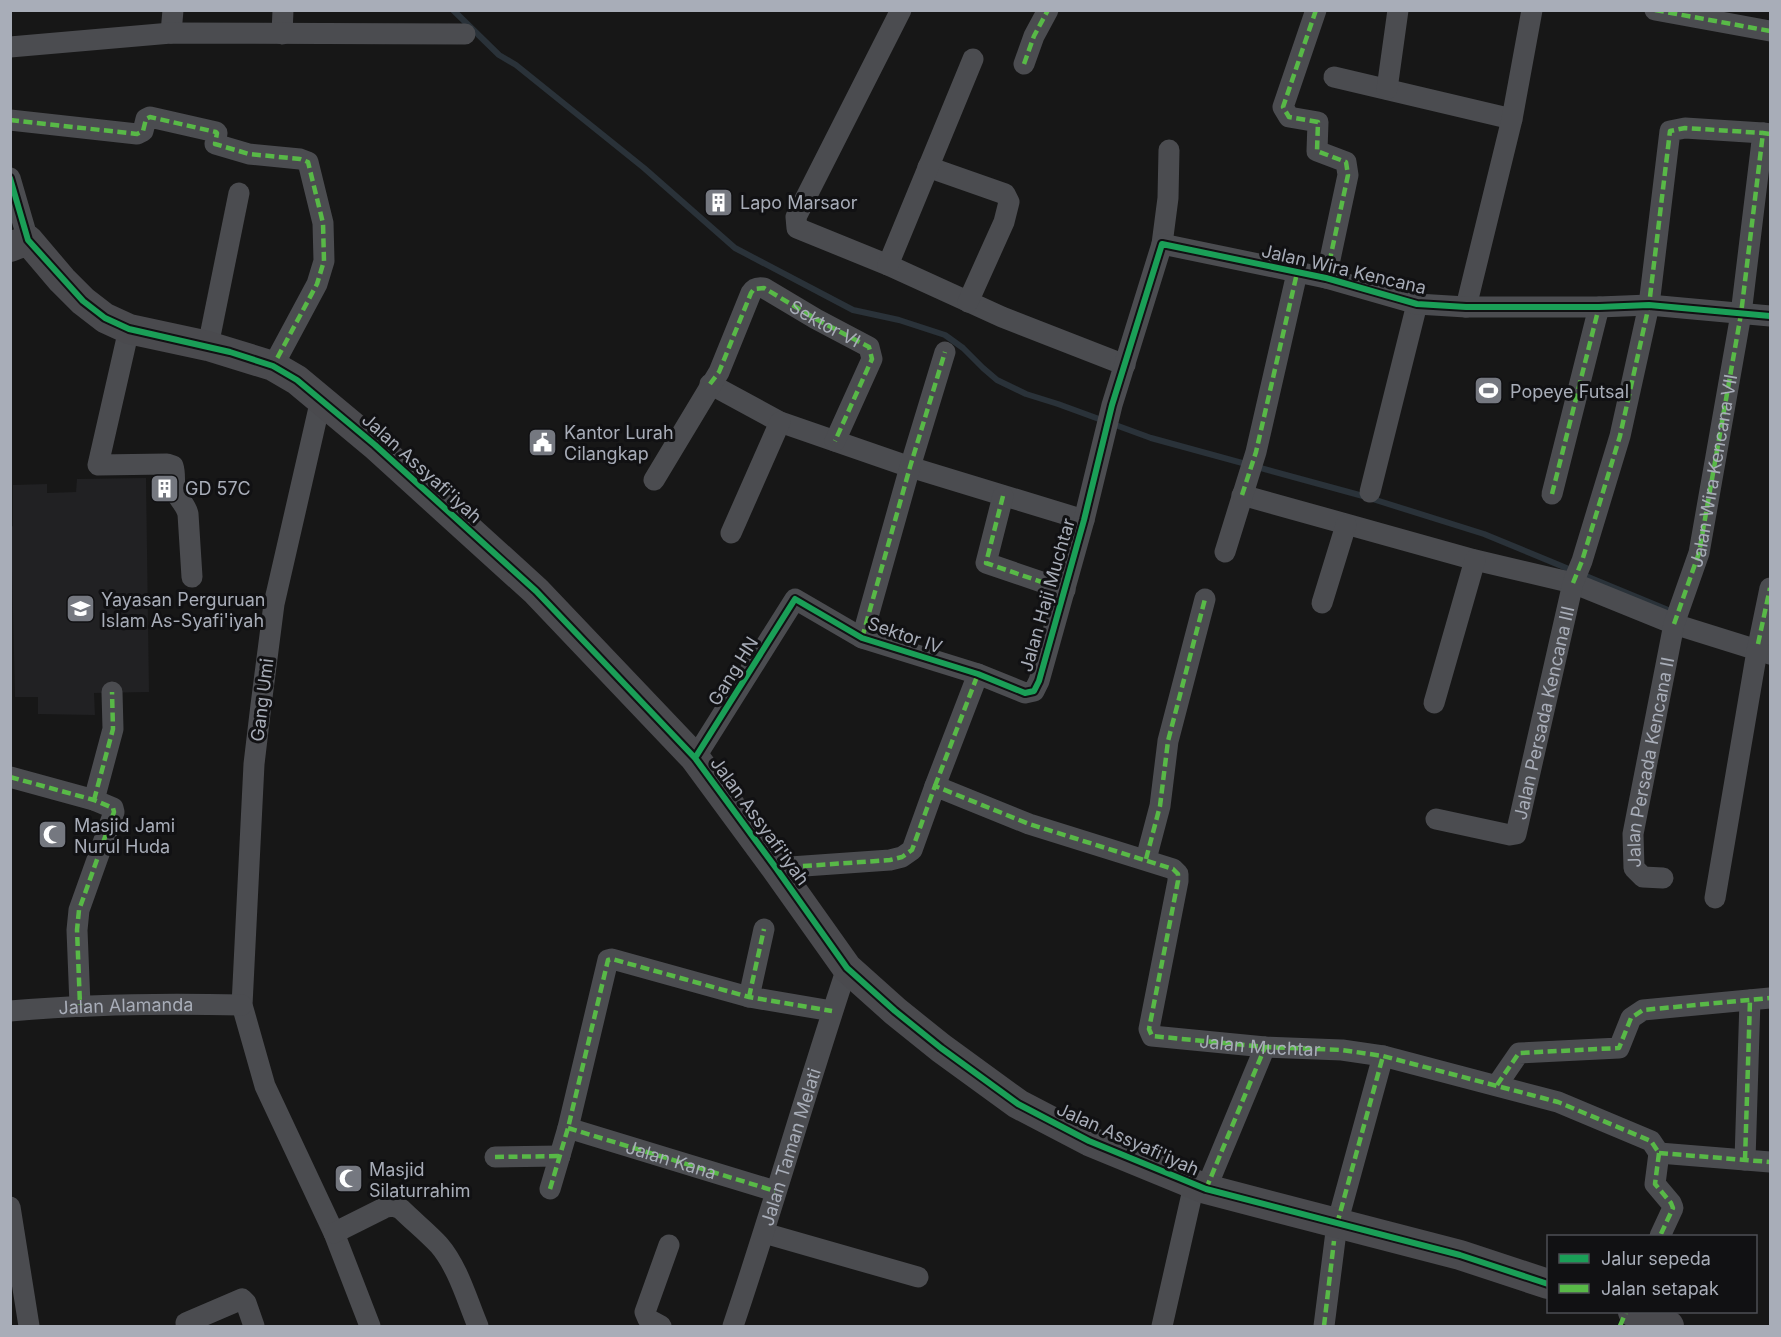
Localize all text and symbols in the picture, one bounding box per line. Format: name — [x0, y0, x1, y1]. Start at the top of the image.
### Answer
building icon: Lapo Marsaor — [703, 186, 735, 218]
place label: Lapo Marsaor — [740, 192, 858, 213]
street label: Jalan Wira Kencana — [1260, 240, 1428, 298]
street label: Sektor VI — [786, 295, 864, 351]
street label: Jalan Wira Kencana VII — [1684, 372, 1741, 570]
sports icon: Popeye Futsal — [1473, 375, 1505, 407]
place label: Popeye Futsal — [1510, 381, 1629, 402]
street label: Jalan Assyafi'iyah — [358, 409, 486, 527]
place label: Kantor Lurah Cilangkap — [564, 422, 674, 464]
public building icon: Kantor Lurah Cilangkap — [527, 426, 559, 458]
building icon: GD 57C — [148, 472, 180, 504]
place label: GD 57C — [185, 478, 251, 499]
street label: Jalan Haji Muchtar — [1015, 516, 1079, 674]
place label: Yayasan Perguruan Islam As-Syafi'iyah — [101, 589, 265, 631]
school or university icon: Yayasan Perguruan Islam As-Syafi'iyah — [64, 593, 96, 625]
street label: Jalan Persada Kencana III — [1509, 604, 1578, 822]
street label: Sektor IV — [865, 612, 945, 658]
street label: Gang HN — [704, 633, 762, 709]
street label: Jalan Persada Kencana II — [1622, 655, 1678, 868]
street label: Gang Umi — [246, 657, 278, 743]
street label: Jalan Assyafi'iyah — [706, 753, 814, 889]
place label: Masjid Jami Nurul Huda — [74, 815, 175, 857]
mosque icon: Masjid Jami Nurul Huda — [37, 819, 69, 851]
street label: Jalan Alamanda — [58, 994, 193, 1018]
street label: Jalan Muchtar — [1198, 1030, 1321, 1060]
street label: Jalan Taman Melati — [756, 1065, 824, 1228]
street label: Jalan Assyafi'iyah — [1054, 1098, 1202, 1180]
street label: Jalan Kana — [624, 1136, 719, 1183]
place label: Masjid Silaturrahim — [369, 1159, 471, 1201]
mosque icon: Masjid Silaturrahim — [332, 1163, 364, 1195]
legend — [1547, 1235, 1757, 1313]
text: Jalur sepeda — [1601, 1248, 1711, 1269]
text: Jalan setapak — [1601, 1278, 1719, 1299]

